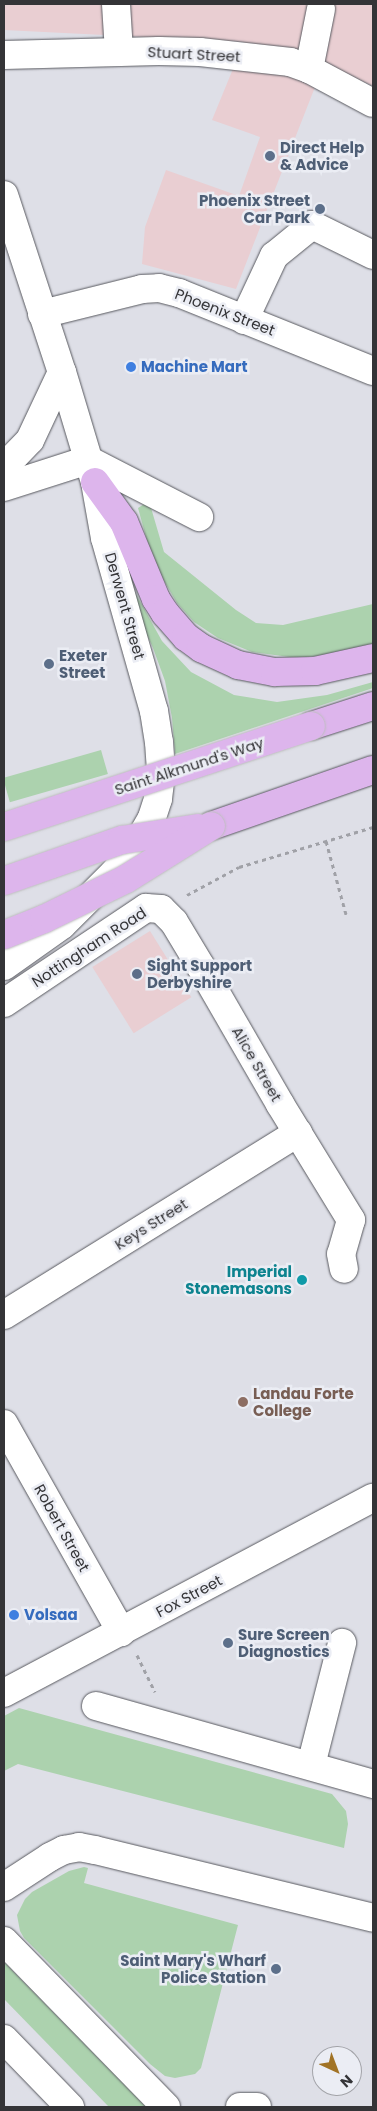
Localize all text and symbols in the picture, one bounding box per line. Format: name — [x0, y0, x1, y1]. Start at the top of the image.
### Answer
street label: Stuart Street — [147, 43, 241, 65]
place label: Direct Help & Advice — [280, 138, 364, 173]
marker: Direct Help & Advice — [264, 150, 276, 162]
place label: Phoenix Street Car Park — [199, 191, 310, 226]
marker: Phoenix Street Car Park — [314, 203, 326, 215]
street label: Phoenix Street — [172, 285, 278, 339]
place label: Machine Mart — [141, 358, 248, 376]
marker: Machine Mart — [125, 361, 137, 373]
street label: Derwent Street — [101, 551, 149, 661]
place label: Exeter Street — [59, 646, 107, 681]
marker: Exeter Street — [43, 658, 55, 670]
street label: Saint Alkmund's Way — [112, 733, 266, 799]
street label: Nottingham Road — [28, 903, 150, 991]
place label: Sight Support Derbyshire — [147, 956, 252, 991]
marker: Sight Support Derbyshire — [131, 968, 143, 980]
street label: Alice Street — [228, 1023, 286, 1105]
street label: Keys Street — [111, 1195, 191, 1253]
place label: Imperial Stonemasons — [185, 1262, 292, 1297]
marker: Imperial Stonemasons — [296, 1274, 308, 1286]
place label: Landau Forte College — [253, 1384, 354, 1419]
marker: Landau Forte College — [237, 1396, 249, 1408]
street label: Robert Street — [31, 1481, 93, 1575]
street label: Fox Street — [153, 1571, 225, 1621]
place label: Volsaa — [24, 1606, 78, 1624]
marker: Volsaa — [8, 1609, 20, 1621]
place label: Sure Screen Diagnostics — [238, 1625, 330, 1660]
marker: Sure Screen Diagnostics — [222, 1637, 234, 1649]
place label: Saint Mary's Wharf Police Station — [120, 1951, 266, 1986]
marker: Saint Mary's Wharf Police Station — [270, 1963, 282, 1975]
north arrow — [312, 2046, 362, 2096]
text: N — [336, 2070, 357, 2092]

